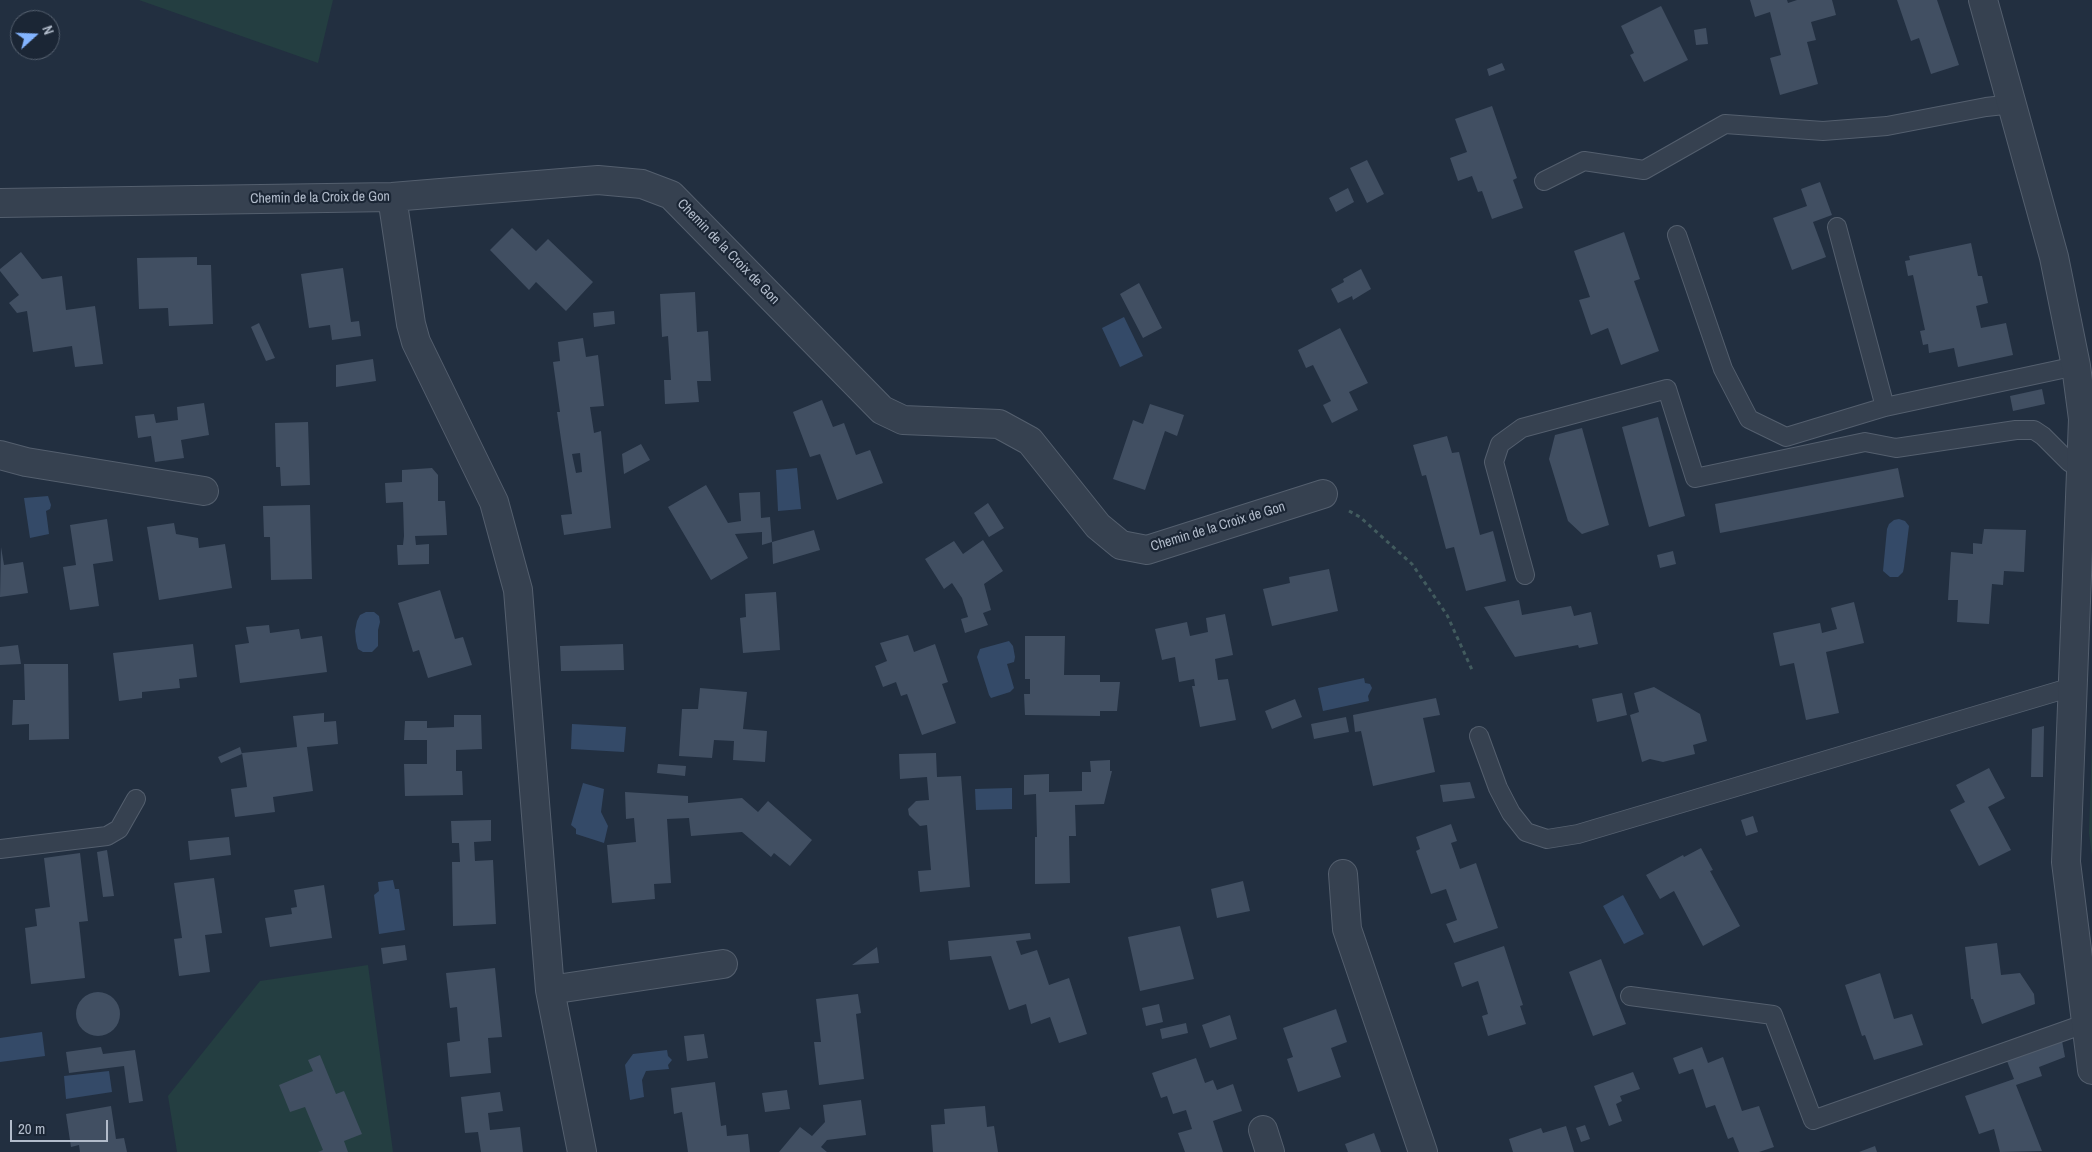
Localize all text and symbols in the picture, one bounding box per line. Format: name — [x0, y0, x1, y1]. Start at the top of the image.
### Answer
north arrow — [10, 10, 60, 60]
text: N — [38, 23, 58, 37]
street label: Chemin de la Croix de Gon — [250, 188, 390, 208]
street label: Chemin de la Croix de Gon — [673, 196, 783, 308]
street label: Chemin de la Croix de Gon — [1149, 499, 1287, 555]
scale bar — [12, 1110, 110, 1142]
text: 20 m — [18, 1118, 45, 1139]

